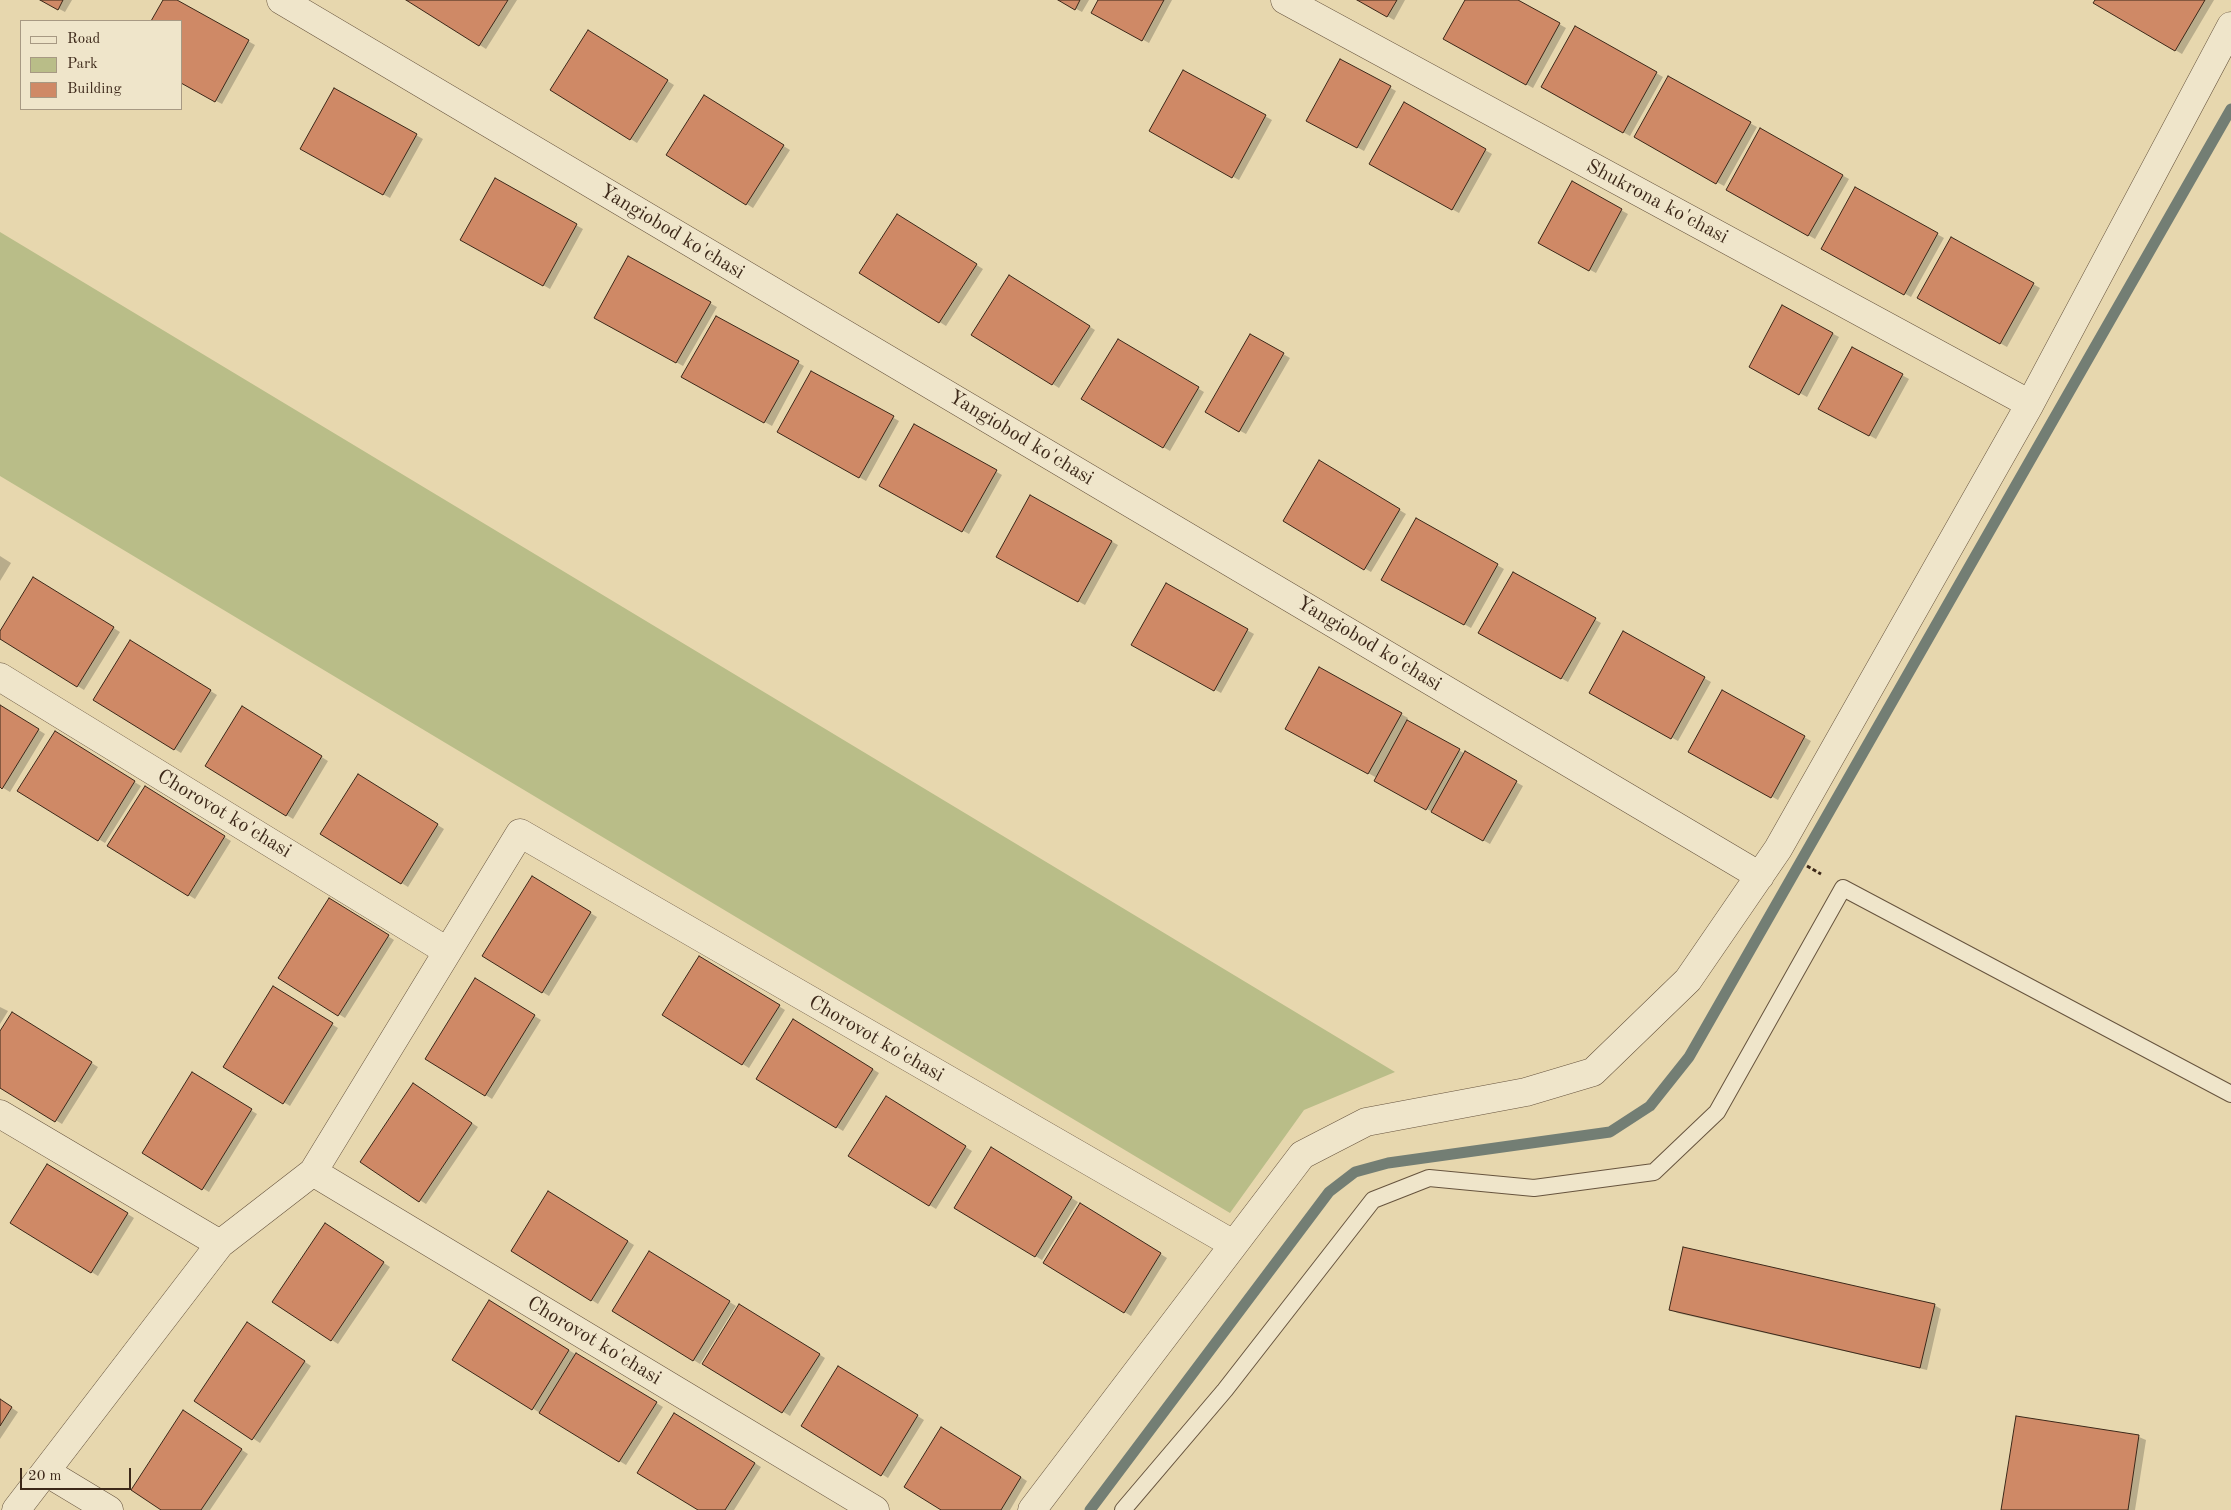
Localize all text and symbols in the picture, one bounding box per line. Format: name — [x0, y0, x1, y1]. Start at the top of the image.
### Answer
legend — [20, 20, 182, 110]
text: Road — [67, 32, 100, 47]
text: Park — [67, 57, 98, 72]
text: Building — [67, 82, 122, 97]
street label: Shukrona ko'chasi — [1582, 154, 1732, 250]
street label: Yangiobod ko'chasi — [595, 179, 749, 285]
street label: Yangiobod ko'chasi — [944, 385, 1098, 491]
street label: Yangiobod ko'chasi — [1292, 591, 1446, 697]
street label: Chorovot ko'chasi — [153, 764, 295, 864]
street label: Chorovot ko'chasi — [804, 991, 948, 1087]
street label: Chorovot ko'chasi — [523, 1291, 665, 1391]
scale bar — [22, 1458, 134, 1490]
text: 20 m — [28, 1469, 62, 1484]

